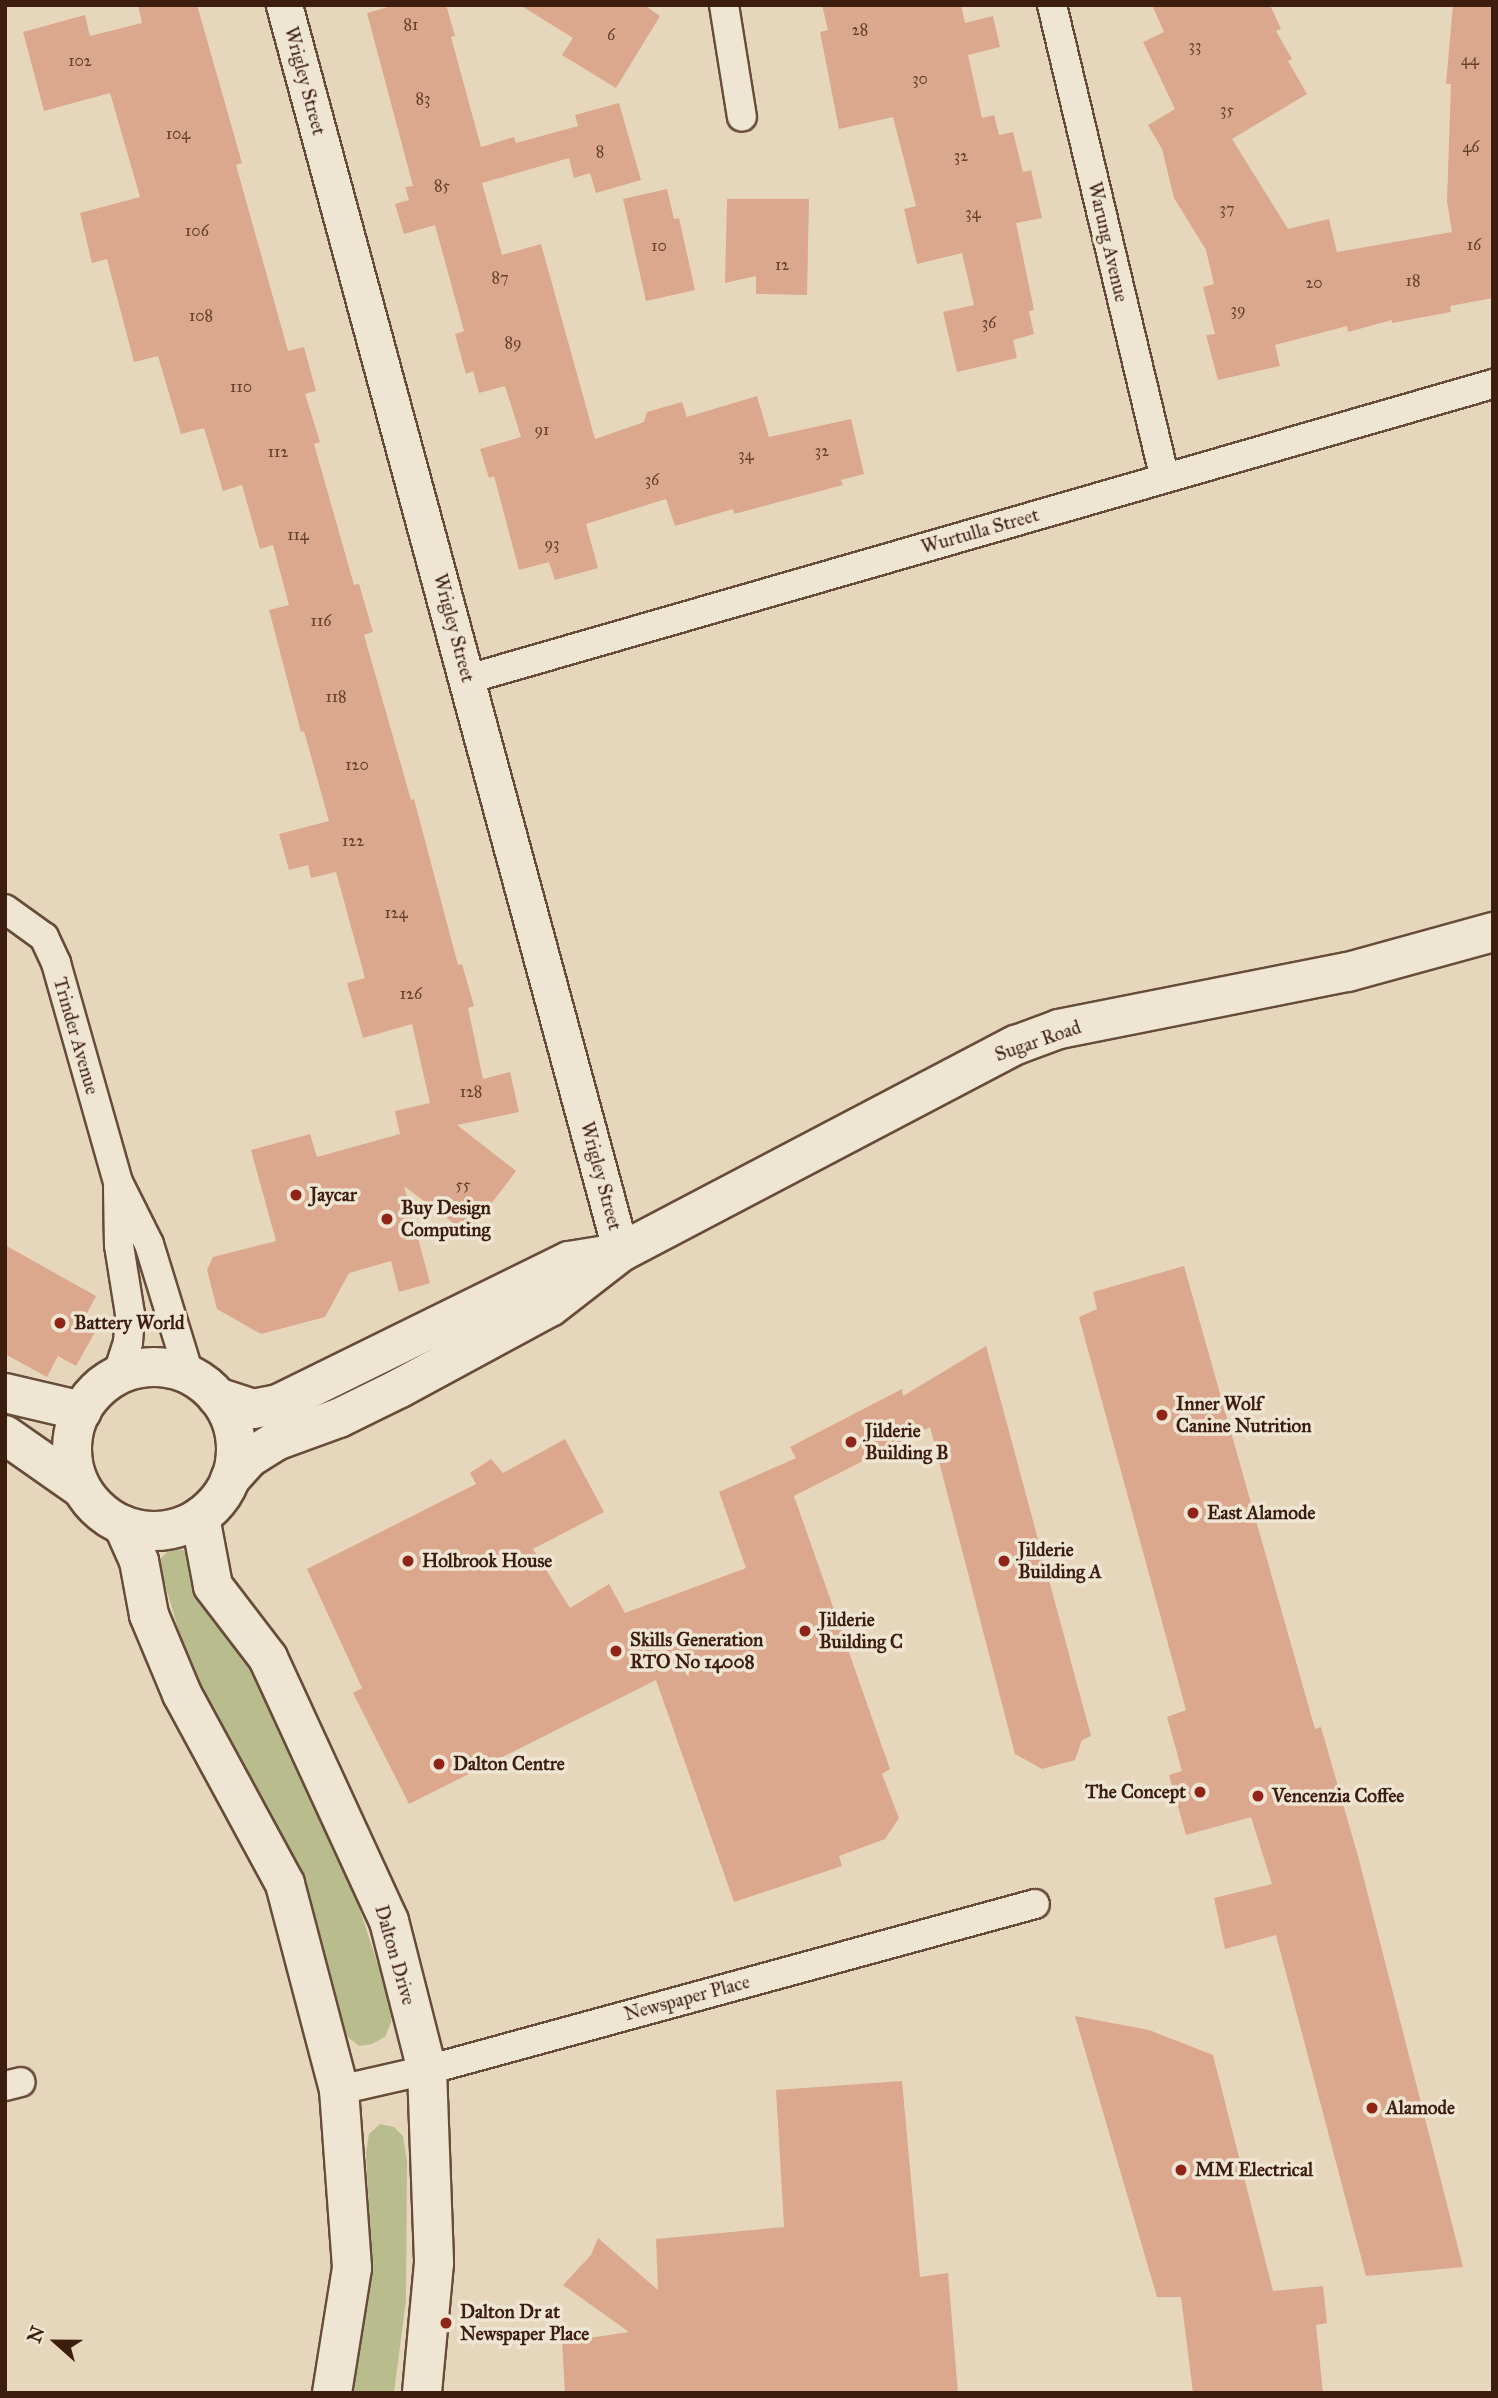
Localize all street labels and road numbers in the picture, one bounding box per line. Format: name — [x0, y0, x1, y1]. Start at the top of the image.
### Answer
street label: Wrigley Street — [280, 24, 330, 138]
street label: Warung Avenue — [1083, 180, 1133, 304]
street label: Wurtulla Street — [918, 503, 1042, 559]
street label: Wrigley Street — [429, 571, 479, 685]
street label: Trinder Avenue — [48, 975, 104, 1097]
street label: Sugar Road — [992, 1016, 1084, 1066]
street label: Wrigley Street — [576, 1119, 626, 1233]
street label: Dalton Drive — [370, 1902, 420, 2008]
street label: Newspaper Place — [622, 1970, 752, 2026]

